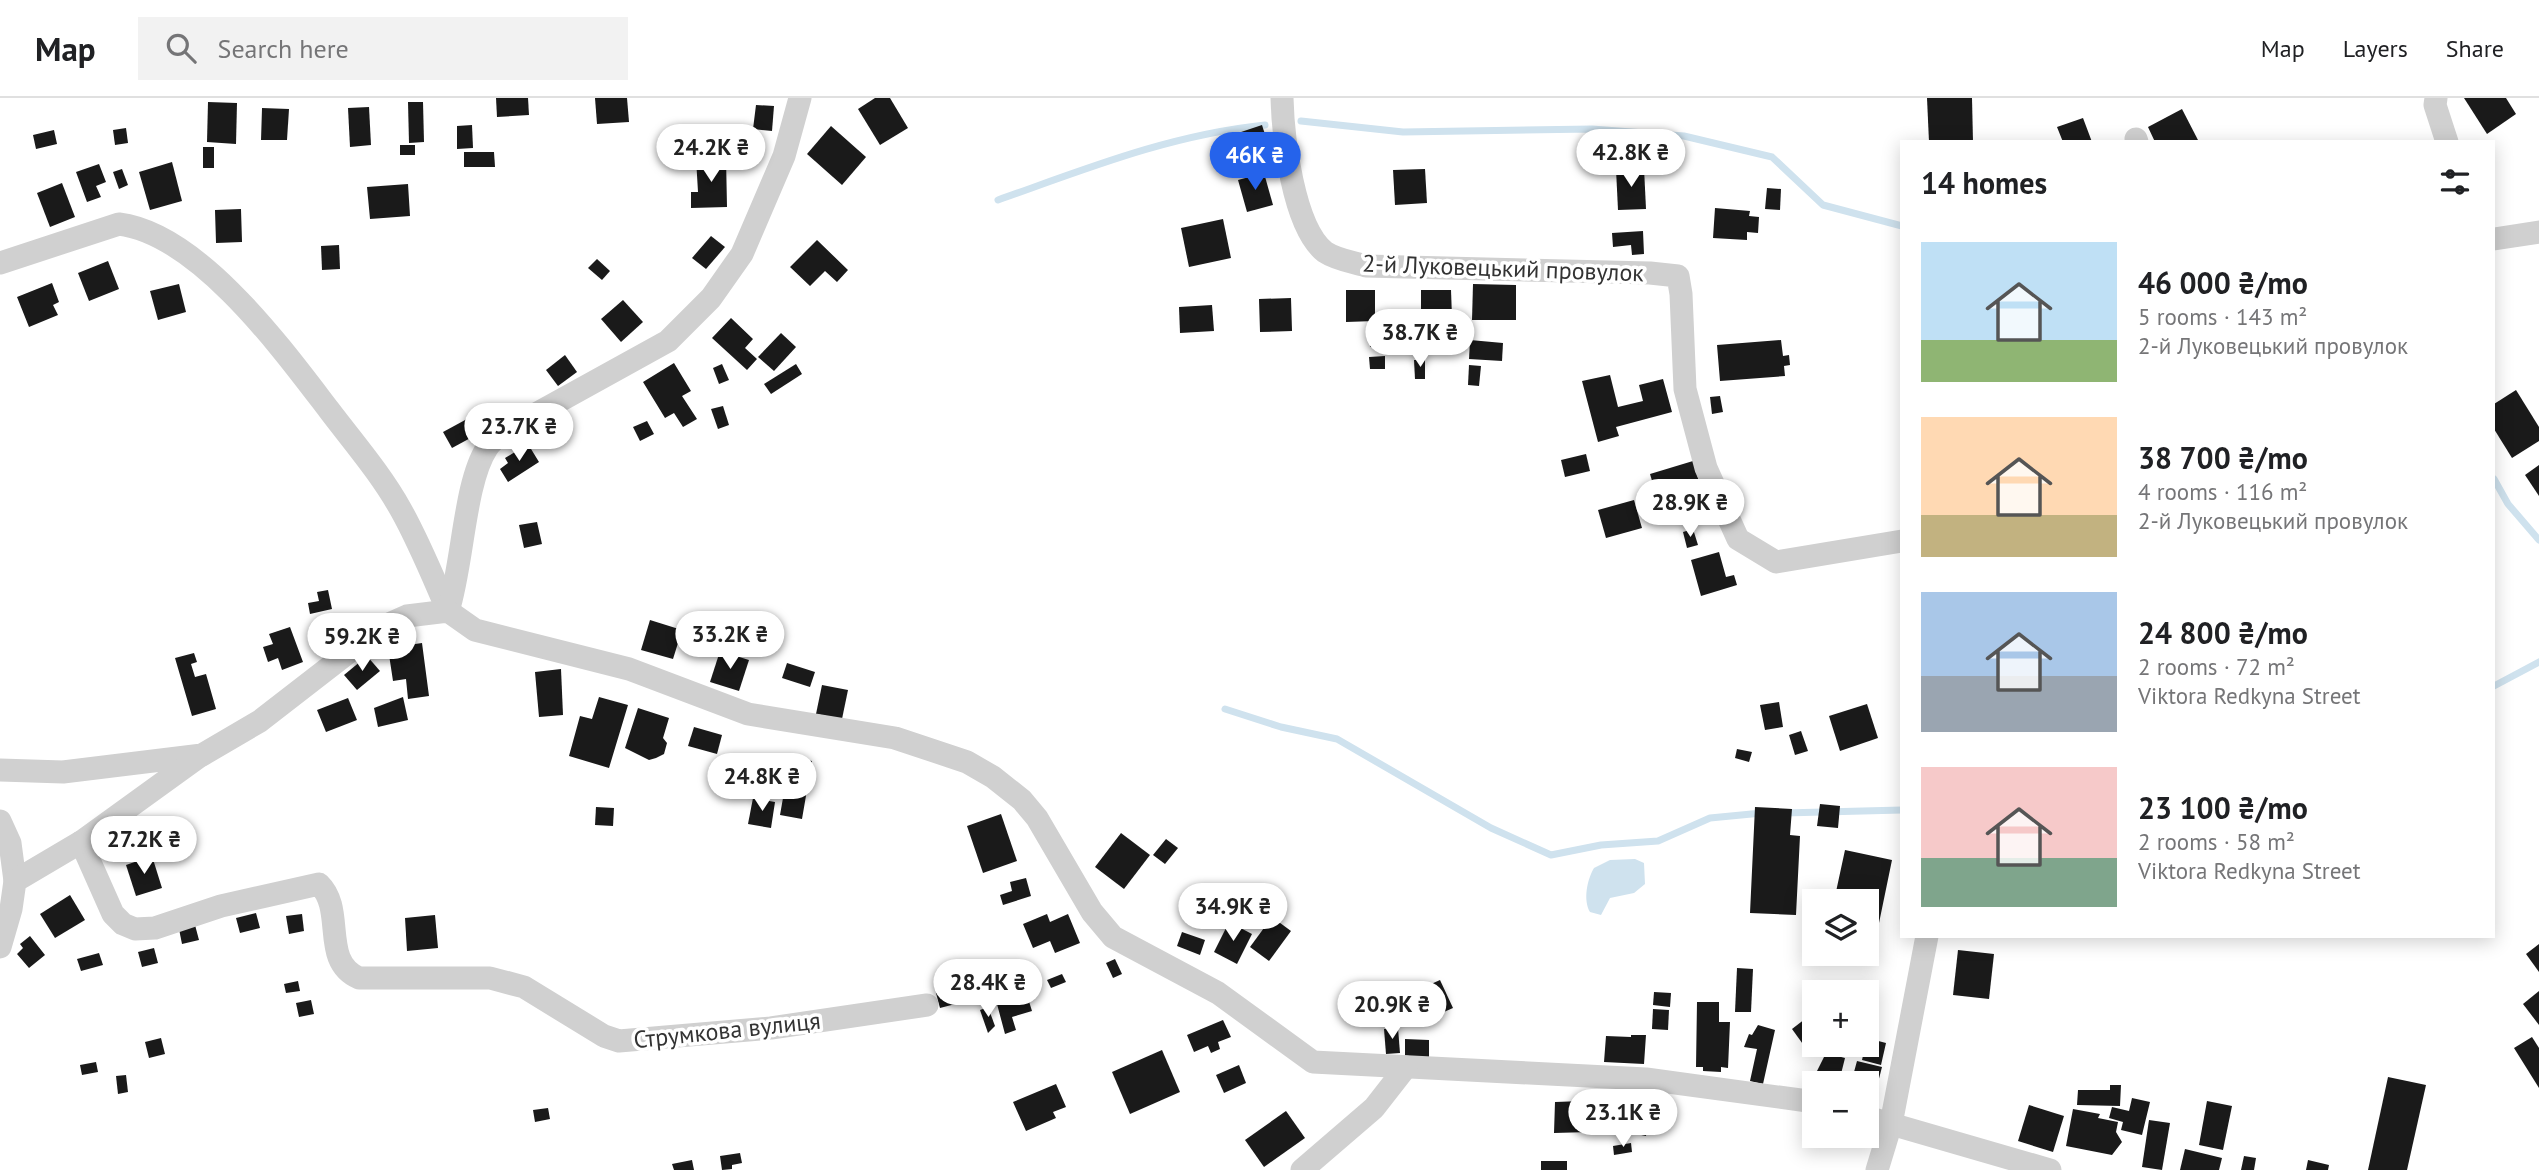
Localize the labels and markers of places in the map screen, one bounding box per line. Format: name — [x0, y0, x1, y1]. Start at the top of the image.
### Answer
pin: 24.2K ₴ — [646, 125, 776, 184]
pin: 42.8K ₴ — [1566, 130, 1696, 189]
pin: 46K ₴ — [1206, 132, 1304, 192]
pin: 38.7K ₴ — [1355, 310, 1485, 369]
pin: 23.7K ₴ — [454, 404, 584, 463]
pin: 28.9K ₴ — [1625, 480, 1755, 539]
pin: 33.2K ₴ — [665, 612, 795, 671]
pin: 59.2K ₴ — [297, 614, 427, 673]
pin: 24.8K ₴ — [697, 754, 827, 813]
pin: 27.2K ₴ — [79, 816, 209, 876]
pin: 34.9K ₴ — [1168, 884, 1298, 943]
pin: 28.4K ₴ — [923, 960, 1053, 1019]
pin: 20.9K ₴ — [1327, 982, 1457, 1041]
pin: 23.1K ₴ — [1558, 1090, 1688, 1149]

